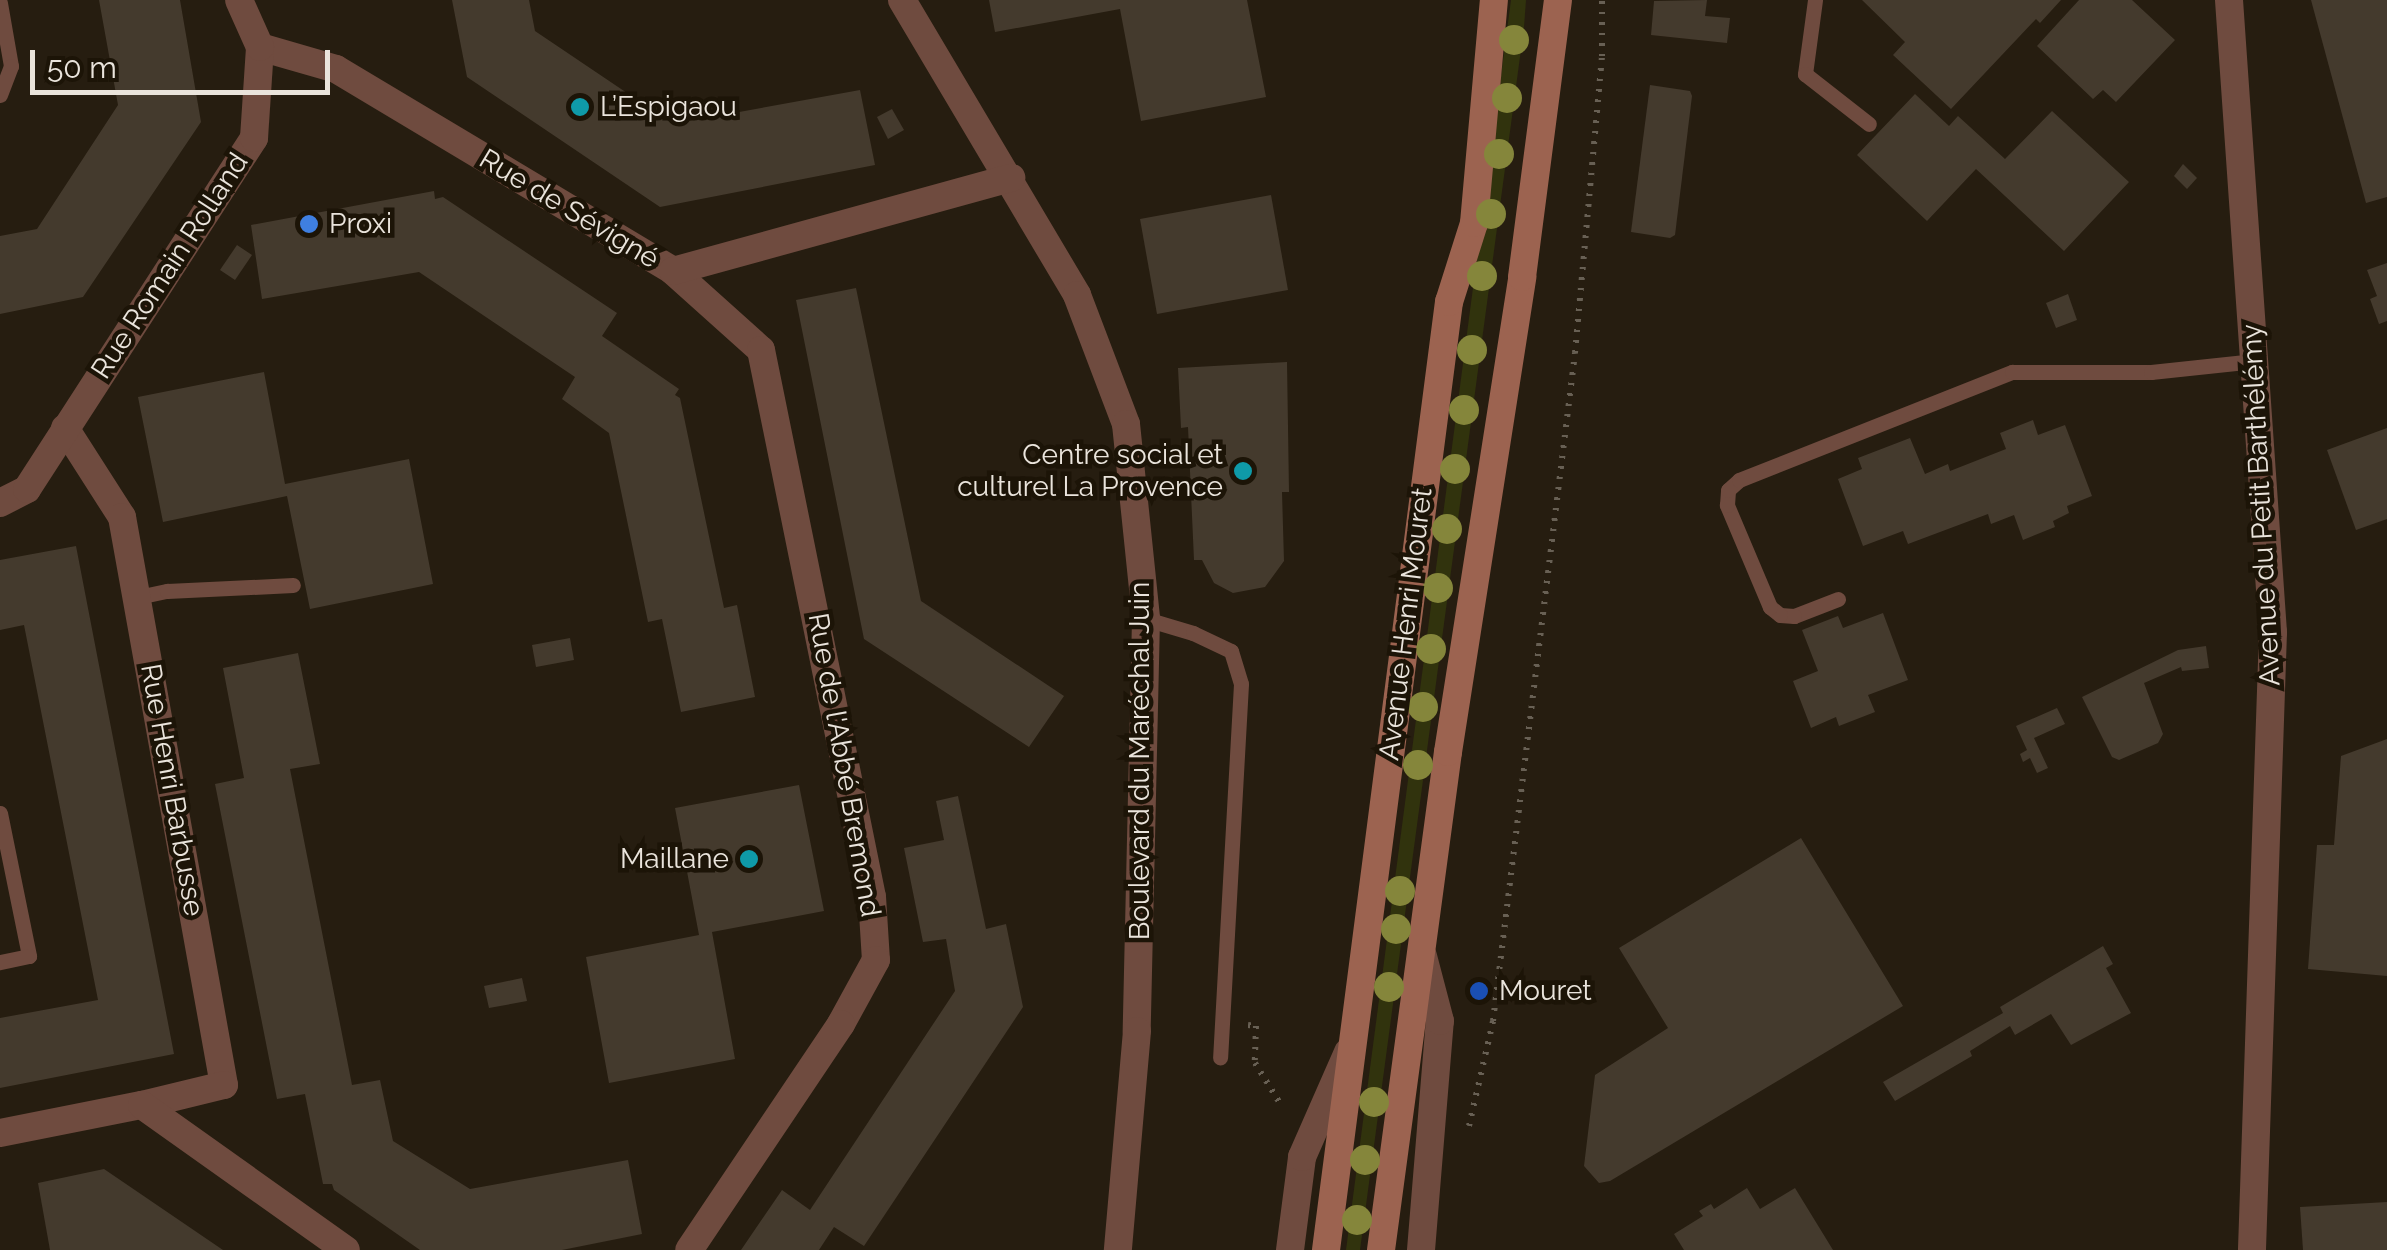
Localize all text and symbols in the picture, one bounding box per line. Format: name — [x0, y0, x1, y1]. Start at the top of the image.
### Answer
scale bar — [35, 30, 335, 92]
text: 50 m — [47, 50, 117, 85]
place label: L’Espigaou — [600, 90, 737, 124]
marker: L’Espigaou — [569, 96, 591, 118]
street label: Rue de Sévigné — [473, 142, 665, 276]
street label: Rue Romain Rolland — [85, 147, 255, 385]
place label: Proxi — [329, 207, 392, 241]
marker: Proxi — [298, 213, 320, 235]
street label: Avenue du Petit Barthélémy — [2235, 323, 2287, 687]
place label: Centre social et culturel La Provence — [956, 438, 1223, 504]
marker: Centre social et culturel La Provence — [1232, 460, 1254, 482]
street label: Avenue Henri Mouret — [1373, 486, 1439, 762]
street label: Boulevard du Maréchal Juin — [1123, 581, 1157, 941]
street label: Rue de l'Abbé Bremond — [801, 611, 887, 919]
street label: Rue Henri Barbusse — [133, 661, 211, 919]
place label: Maillane — [620, 842, 729, 876]
marker: Maillane — [738, 848, 760, 870]
place label: Mouret — [1499, 974, 1592, 1008]
marker: Mouret — [1468, 980, 1490, 1002]

